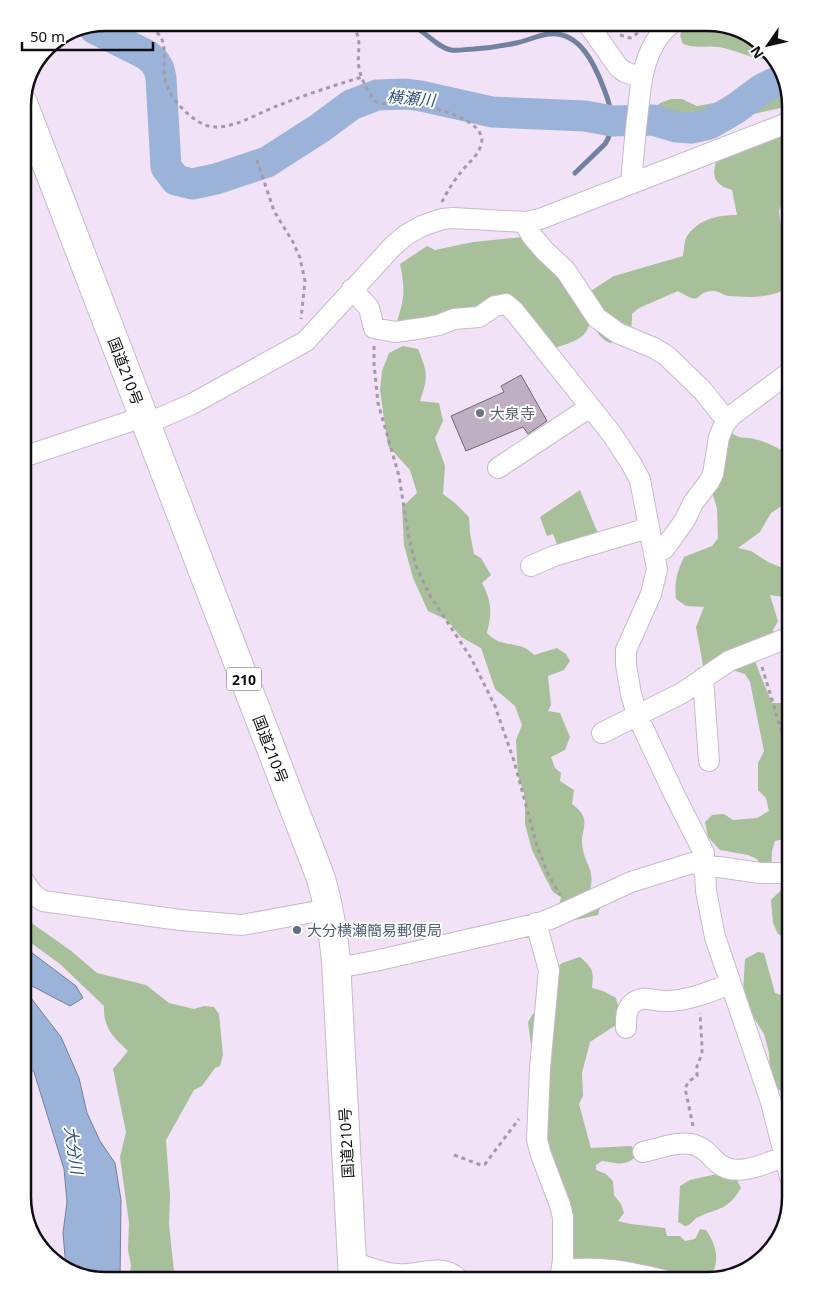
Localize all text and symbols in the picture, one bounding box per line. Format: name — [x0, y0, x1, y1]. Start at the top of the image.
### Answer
scale bar — [22, 20, 154, 52]
north arrow — [743, 20, 793, 70]
text: 50 m — [30, 26, 65, 46]
text: N — [746, 43, 768, 63]
water label: 横瀬川 — [386, 85, 438, 111]
street label: 国道210号 — [104, 334, 148, 408]
place label: 大泉寺 — [490, 403, 535, 423]
marker: 大泉寺 — [474, 407, 486, 419]
road number: 210 — [226, 668, 262, 691]
street label: 国道210号 — [249, 712, 293, 786]
place label: 大分横瀬簡易郵便局 — [307, 920, 442, 940]
marker: 大分横瀬簡易郵便局 — [291, 924, 303, 936]
street label: 国道210号 — [334, 1107, 358, 1179]
water label: 大分川 — [60, 1125, 89, 1177]

